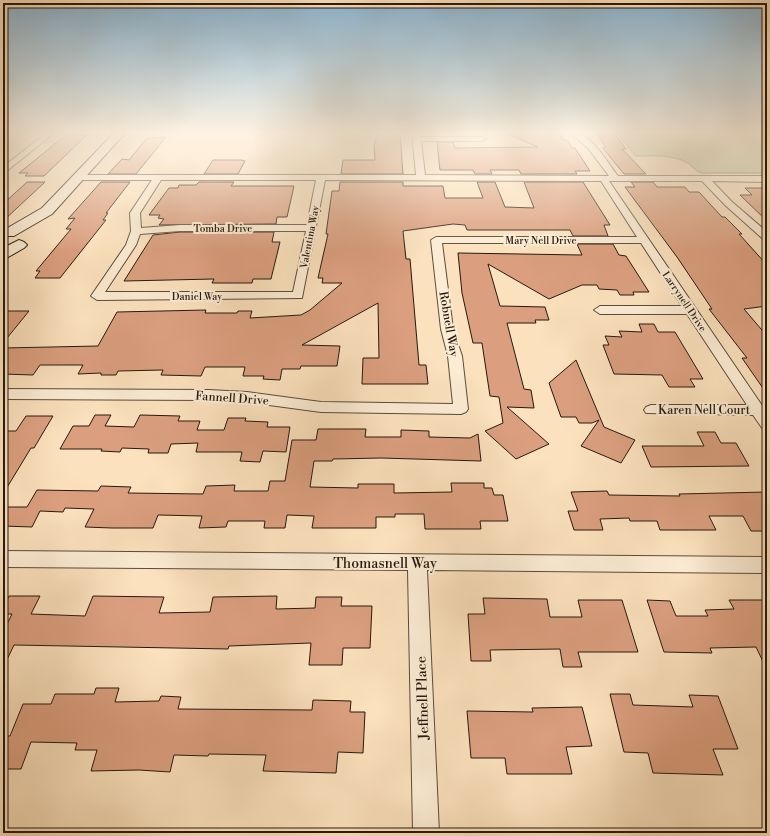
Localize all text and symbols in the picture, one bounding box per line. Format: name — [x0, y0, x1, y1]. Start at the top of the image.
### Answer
street label: Valentina Way — [298, 205, 322, 270]
street label: Tomba Drive — [194, 223, 252, 235]
street label: Mary Nell Drive — [505, 235, 577, 247]
street label: Larrynell Drive — [660, 269, 709, 334]
street label: Robnell Way — [435, 290, 462, 358]
street label: Daniel Way — [172, 291, 222, 303]
street label: Fannell Drive — [195, 388, 269, 409]
street label: Karen Nell Court — [658, 403, 751, 418]
street label: Thomasnell Way — [333, 555, 437, 573]
street label: Jeffnell Place — [413, 656, 433, 741]

